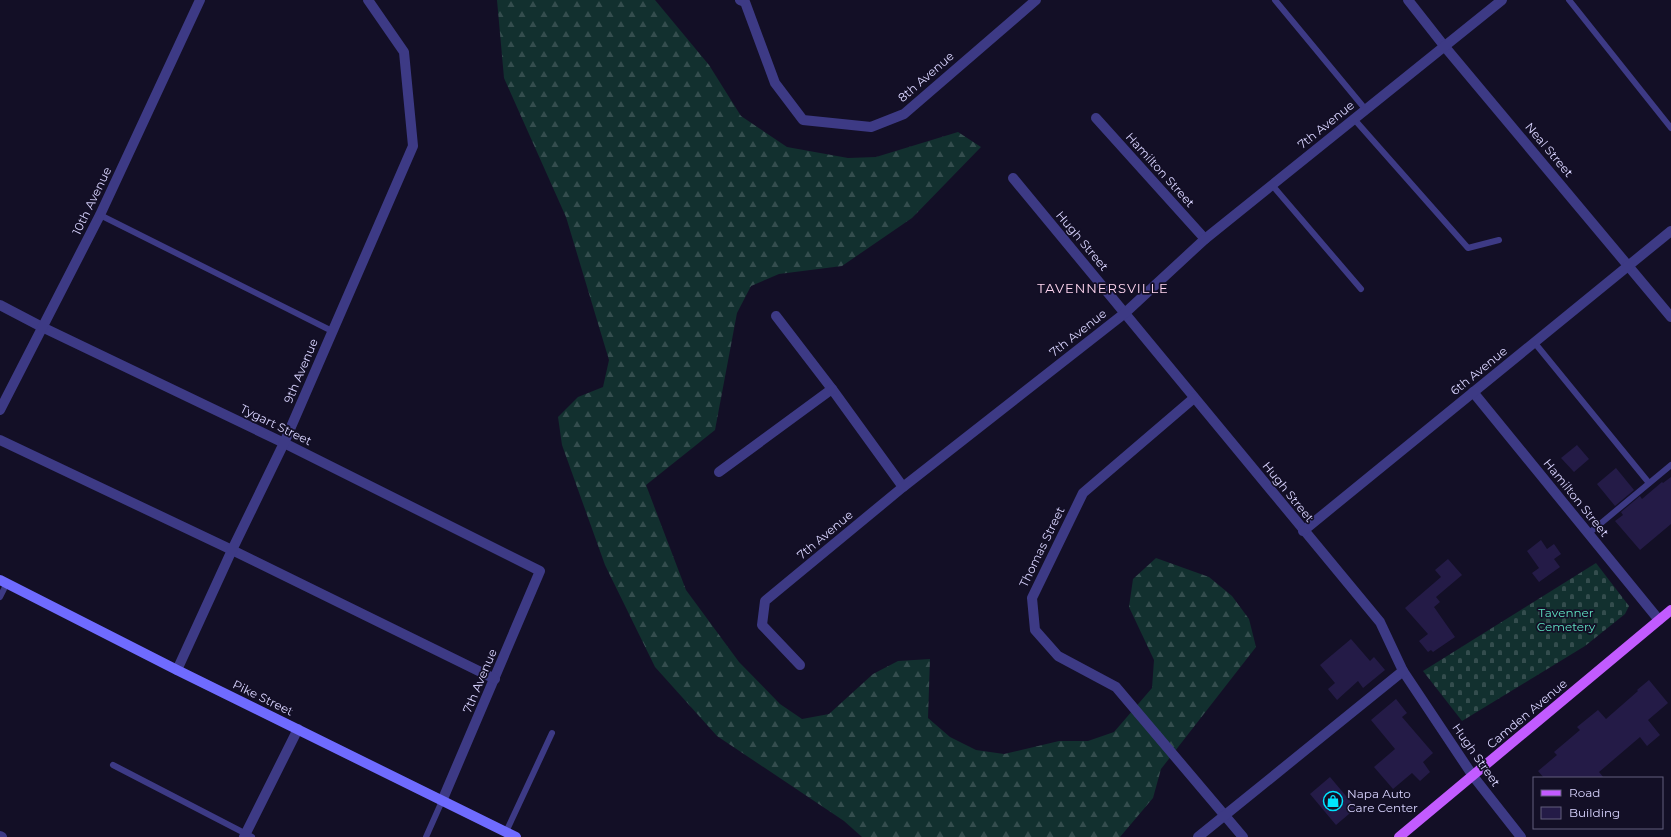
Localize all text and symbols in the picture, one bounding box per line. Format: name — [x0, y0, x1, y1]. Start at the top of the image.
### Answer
street label: 8th Avenue — [895, 48, 957, 105]
street label: 7th Avenue — [1294, 97, 1357, 152]
street label: Neal Street — [1522, 119, 1577, 180]
street label: Hamilton Street — [1123, 129, 1198, 210]
street label: 10th Avenue — [69, 164, 114, 237]
street label: Hugh Street — [1053, 208, 1112, 274]
district label: TAVENNERSVILLE — [1037, 280, 1169, 296]
street label: 7th Avenue — [1046, 306, 1109, 360]
street label: 9th Avenue — [280, 336, 321, 405]
street label: 6th Avenue — [1447, 343, 1510, 398]
street label: Tygart Street — [238, 401, 315, 448]
street label: Hamilton Street — [1540, 456, 1612, 540]
street label: Hugh Street — [1259, 458, 1317, 525]
street label: Thomas Street — [1016, 504, 1068, 589]
street label: 7th Avenue — [794, 507, 856, 562]
park label: Tavenner Cemetery — [1537, 605, 1596, 634]
street label: 7th Avenue — [459, 646, 500, 715]
street label: Pike Street — [231, 676, 296, 719]
street label: Camden Avenue — [1483, 676, 1570, 752]
street label: Hugh Street — [1449, 720, 1504, 789]
legend — [1533, 777, 1663, 829]
text: Road — [1569, 785, 1600, 800]
place label: Napa Auto Care Center — [1347, 786, 1418, 815]
shop icon: Napa Auto Care Center — [1322, 790, 1344, 812]
text: Building — [1569, 805, 1620, 820]

